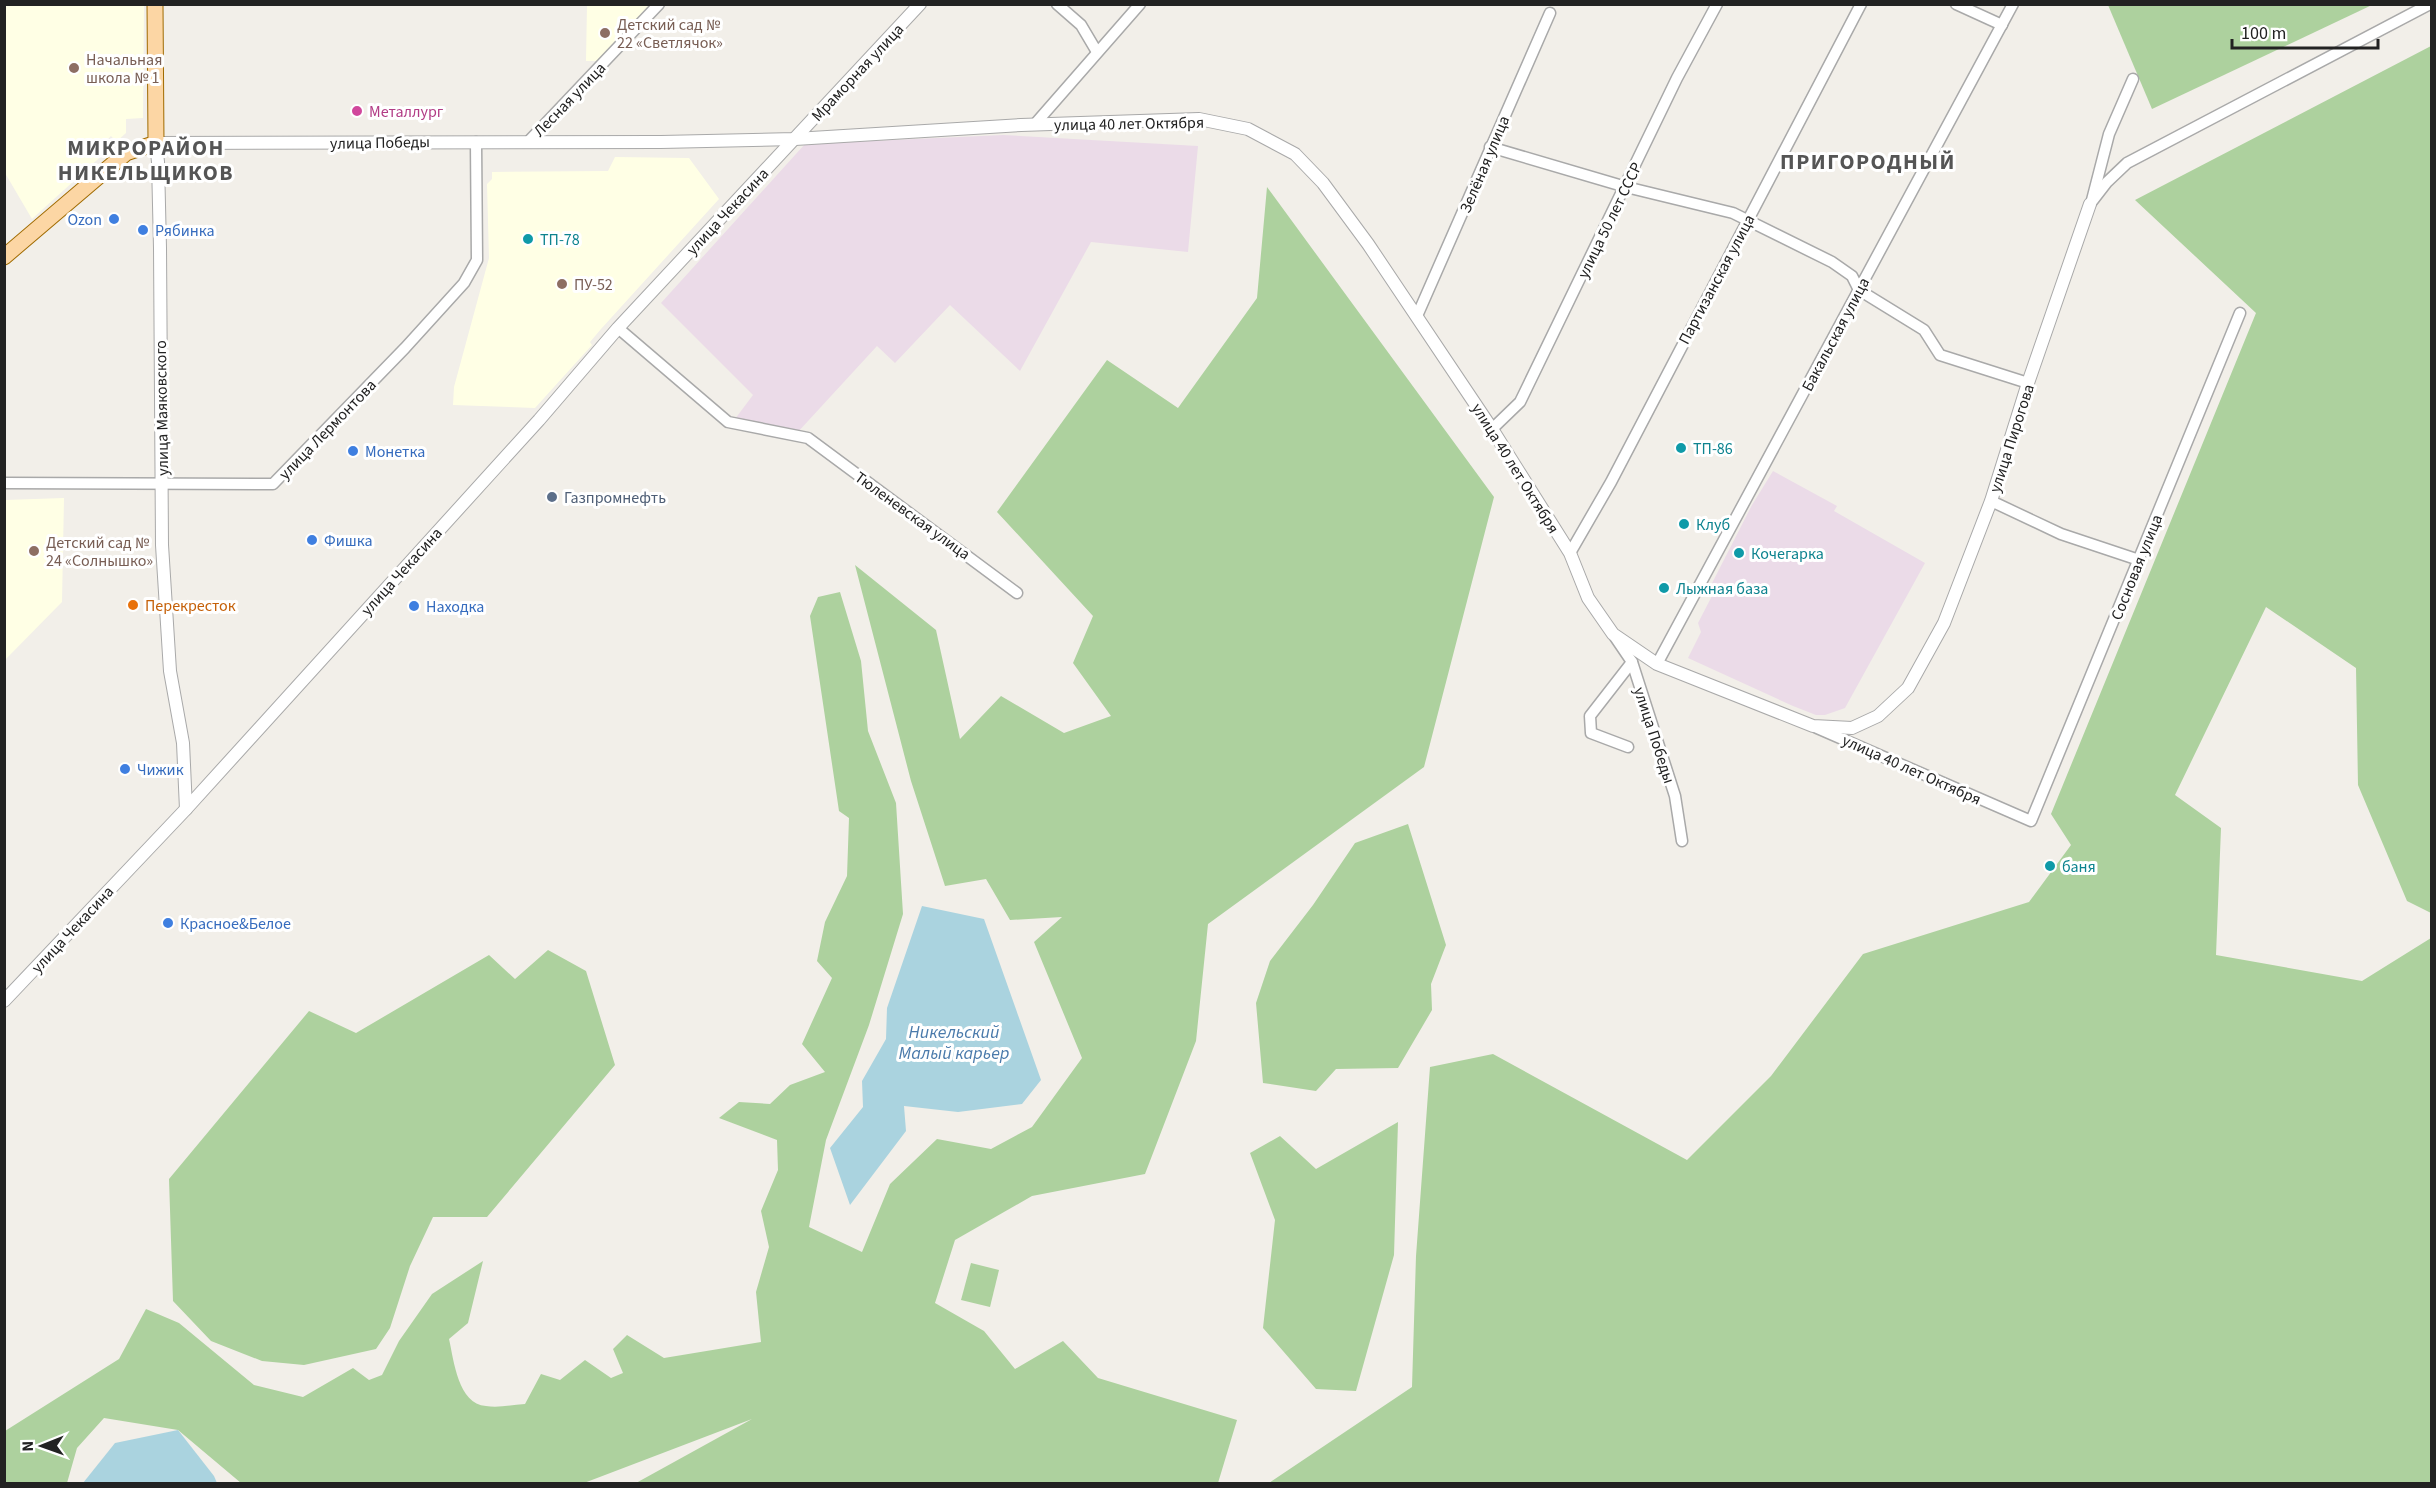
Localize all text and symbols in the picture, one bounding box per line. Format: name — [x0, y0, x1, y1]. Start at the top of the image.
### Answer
scale bar — [2232, 12, 2378, 50]
place label: Детский сад № 22 «Светлячок» — [617, 14, 723, 54]
street label: Мраморная улица — [807, 19, 909, 126]
text: 100 m — [2241, 21, 2286, 46]
marker: Детский сад № 22 «Светлячок» — [598, 26, 612, 40]
place label: Начальная школа № 1 — [86, 49, 162, 89]
street label: Лесная улица — [529, 58, 611, 142]
marker: Начальная школа № 1 — [67, 61, 81, 75]
place label: Металлург — [369, 101, 444, 123]
marker: Металлург — [350, 104, 364, 118]
street label: улица 40 лет Октября — [1054, 112, 1204, 136]
street label: Зелёная улица — [1455, 112, 1515, 216]
street label: улица Победы — [330, 131, 430, 155]
district label: МИКРОРАЙОН НИКЕЛЬЩИКОВ — [58, 132, 234, 189]
district label: ПРИГОРОДНЫЙ — [1780, 146, 1956, 178]
street label: улица 50 лет СССР — [1572, 159, 1648, 282]
street label: улица Чекасина — [682, 163, 774, 260]
place label: Ozon — [67, 209, 102, 231]
street label: Партизанская улица — [1673, 211, 1760, 348]
marker: Ozon — [107, 212, 121, 226]
place label: Рябинка — [155, 220, 215, 242]
marker: Рябинка — [136, 223, 150, 237]
place label: ТП-78 — [540, 229, 580, 251]
marker: ТП-78 — [521, 232, 535, 246]
place label: ПУ-52 — [574, 274, 613, 296]
street label: Бакальская улица — [1797, 274, 1875, 395]
marker: ПУ-52 — [555, 277, 569, 291]
street label: улица Маяковского — [150, 340, 174, 476]
street label: улица Лермонтова — [274, 375, 381, 485]
street label: улица Пирогова — [1984, 381, 2040, 495]
street label: улица 40 лет Октября — [1466, 399, 1564, 538]
place label: ТП-86 — [1693, 438, 1733, 460]
place label: Монетка — [365, 441, 425, 463]
marker: ТП-86 — [1674, 441, 1688, 455]
marker: Монетка — [346, 444, 360, 458]
street label: Тюленевская улица — [850, 466, 975, 565]
place label: Газпромнефть — [564, 487, 666, 509]
marker: Газпромнефть — [545, 490, 559, 504]
street label: Сосновая улица — [2106, 511, 2168, 624]
place label: Клуб — [1696, 514, 1730, 536]
marker: Клуб — [1677, 517, 1691, 531]
street label: улица Чекасина — [356, 523, 447, 621]
place label: Фишка — [324, 530, 373, 552]
place label: Детский сад № 24 «Солнышко» — [46, 532, 153, 572]
marker: Фишка — [305, 533, 319, 547]
place label: Кочегарка — [1751, 543, 1824, 565]
marker: Детский сад № 24 «Солнышко» — [27, 544, 41, 558]
marker: Кочегарка — [1732, 546, 1746, 560]
place label: Лыжная база — [1676, 578, 1768, 600]
marker: Лыжная база — [1657, 581, 1671, 595]
place label: Перекресток — [145, 595, 236, 617]
place label: Находка — [426, 596, 484, 618]
marker: Перекресток — [126, 598, 140, 612]
marker: Находка — [407, 599, 421, 613]
street label: улица Победы — [1628, 684, 1680, 786]
street label: улица 40 лет Октября — [1839, 729, 1985, 810]
place label: Чижик — [137, 759, 184, 781]
marker: Чижик — [118, 762, 132, 776]
place label: баня — [2062, 856, 2096, 878]
marker: баня — [2043, 859, 2057, 873]
street label: улица Чекасина — [27, 881, 119, 978]
place label: Красное&Белое — [180, 913, 291, 935]
marker: Красное&Белое — [161, 916, 175, 930]
water label: Никельский Малый карьер — [899, 1020, 1009, 1066]
north arrow — [12, 1416, 72, 1476]
text: N — [17, 1441, 39, 1452]

